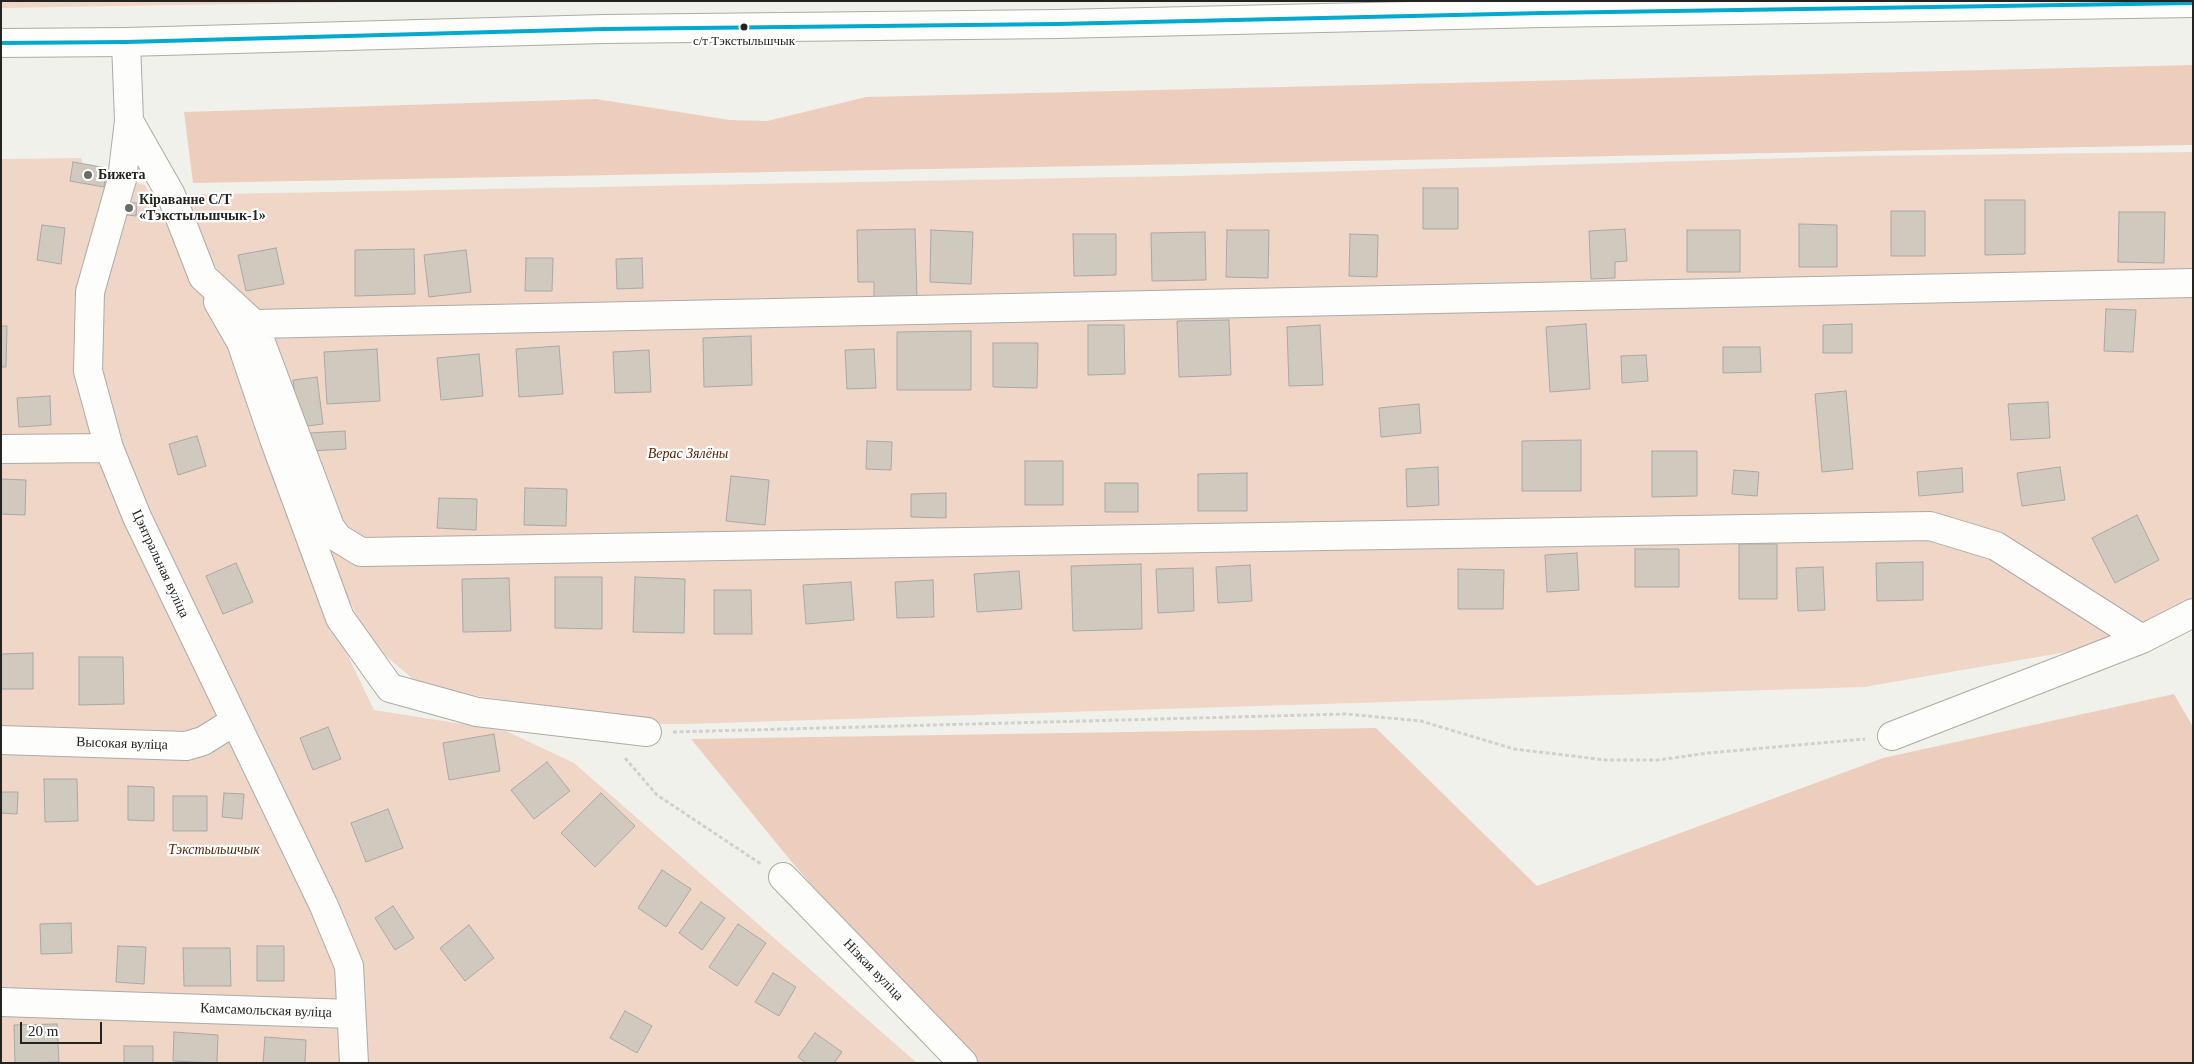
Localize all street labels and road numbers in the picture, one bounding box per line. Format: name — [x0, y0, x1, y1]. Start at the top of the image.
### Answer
street label: Цэнтральная вуліца — [128, 507, 192, 621]
street label: Высокая вуліца — [76, 734, 168, 754]
street label: Нізкая вуліца — [839, 936, 907, 1004]
street label: Камсамольская вуліца — [200, 1000, 332, 1022]

